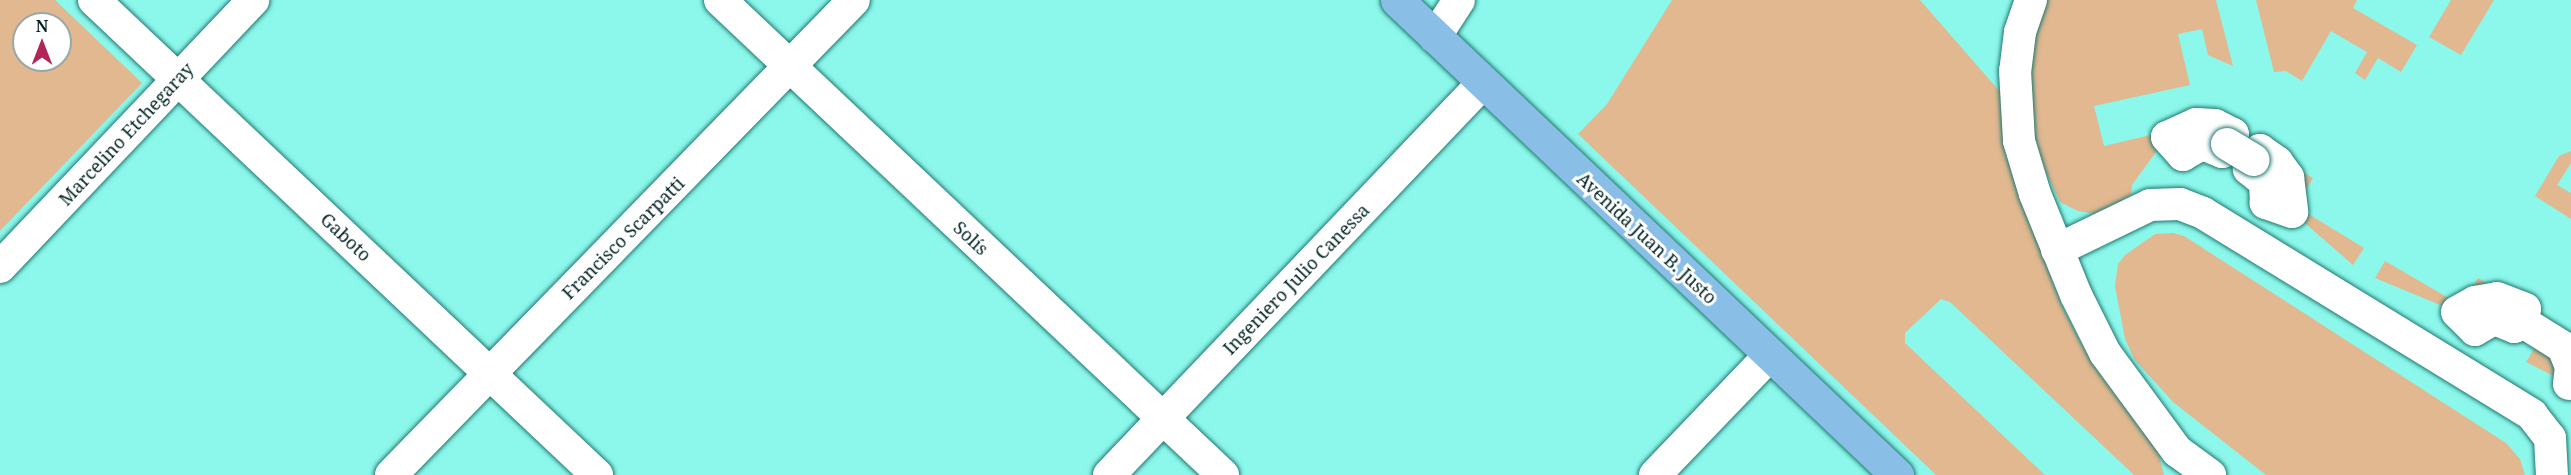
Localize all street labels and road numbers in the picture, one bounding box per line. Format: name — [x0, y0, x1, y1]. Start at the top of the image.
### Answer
street label: Marcelino Etchegaray — [54, 58, 198, 210]
street label: Avenida Juan B. Justo — [1573, 168, 1721, 308]
street label: Francisco Scarpatti — [557, 172, 689, 304]
street label: Ingeniero Julio Canessa — [1218, 199, 1374, 359]
street label: Gaboto — [316, 208, 376, 266]
street label: Solís — [949, 217, 993, 259]

